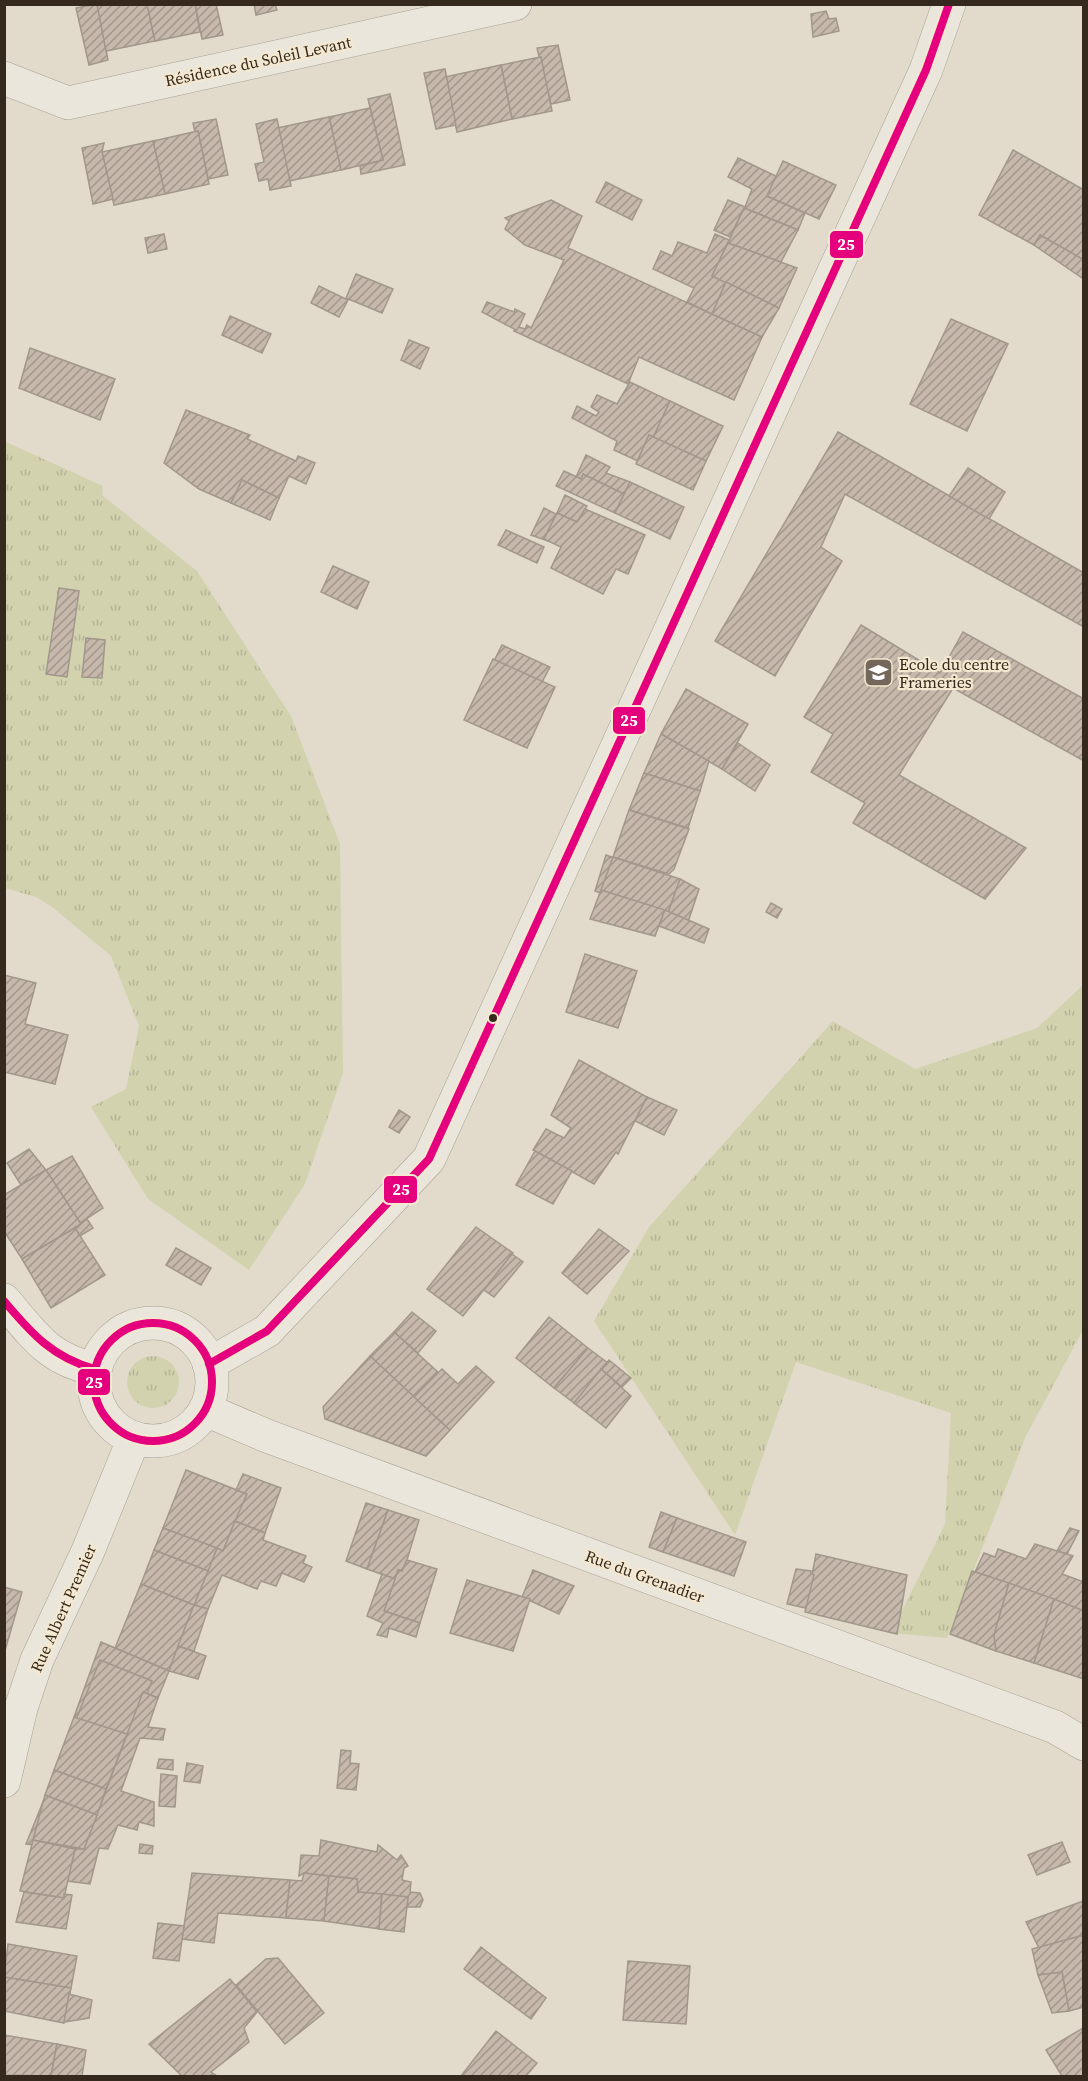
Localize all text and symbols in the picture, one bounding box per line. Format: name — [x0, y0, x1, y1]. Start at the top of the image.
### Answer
street label: Résidence du Soleil Levant — [163, 30, 354, 92]
line badge: 25 — [829, 230, 864, 259]
text: 25 — [837, 233, 855, 255]
place label: Ecole du centre Frameries — [899, 653, 1009, 693]
school or university icon: Ecole du centre Frameries — [862, 657, 894, 689]
line badge: 25 — [612, 706, 646, 735]
text: 25 — [620, 709, 638, 731]
unlabelled marker — [487, 1012, 499, 1024]
line badge: 25 — [383, 1175, 418, 1204]
text: 25 — [392, 1178, 410, 1200]
line badge: 25 — [77, 1368, 111, 1396]
text: 25 — [85, 1371, 103, 1393]
street label: Rue Albert Premier — [25, 1540, 101, 1676]
street label: Rue du Grenadier — [582, 1544, 708, 1608]

